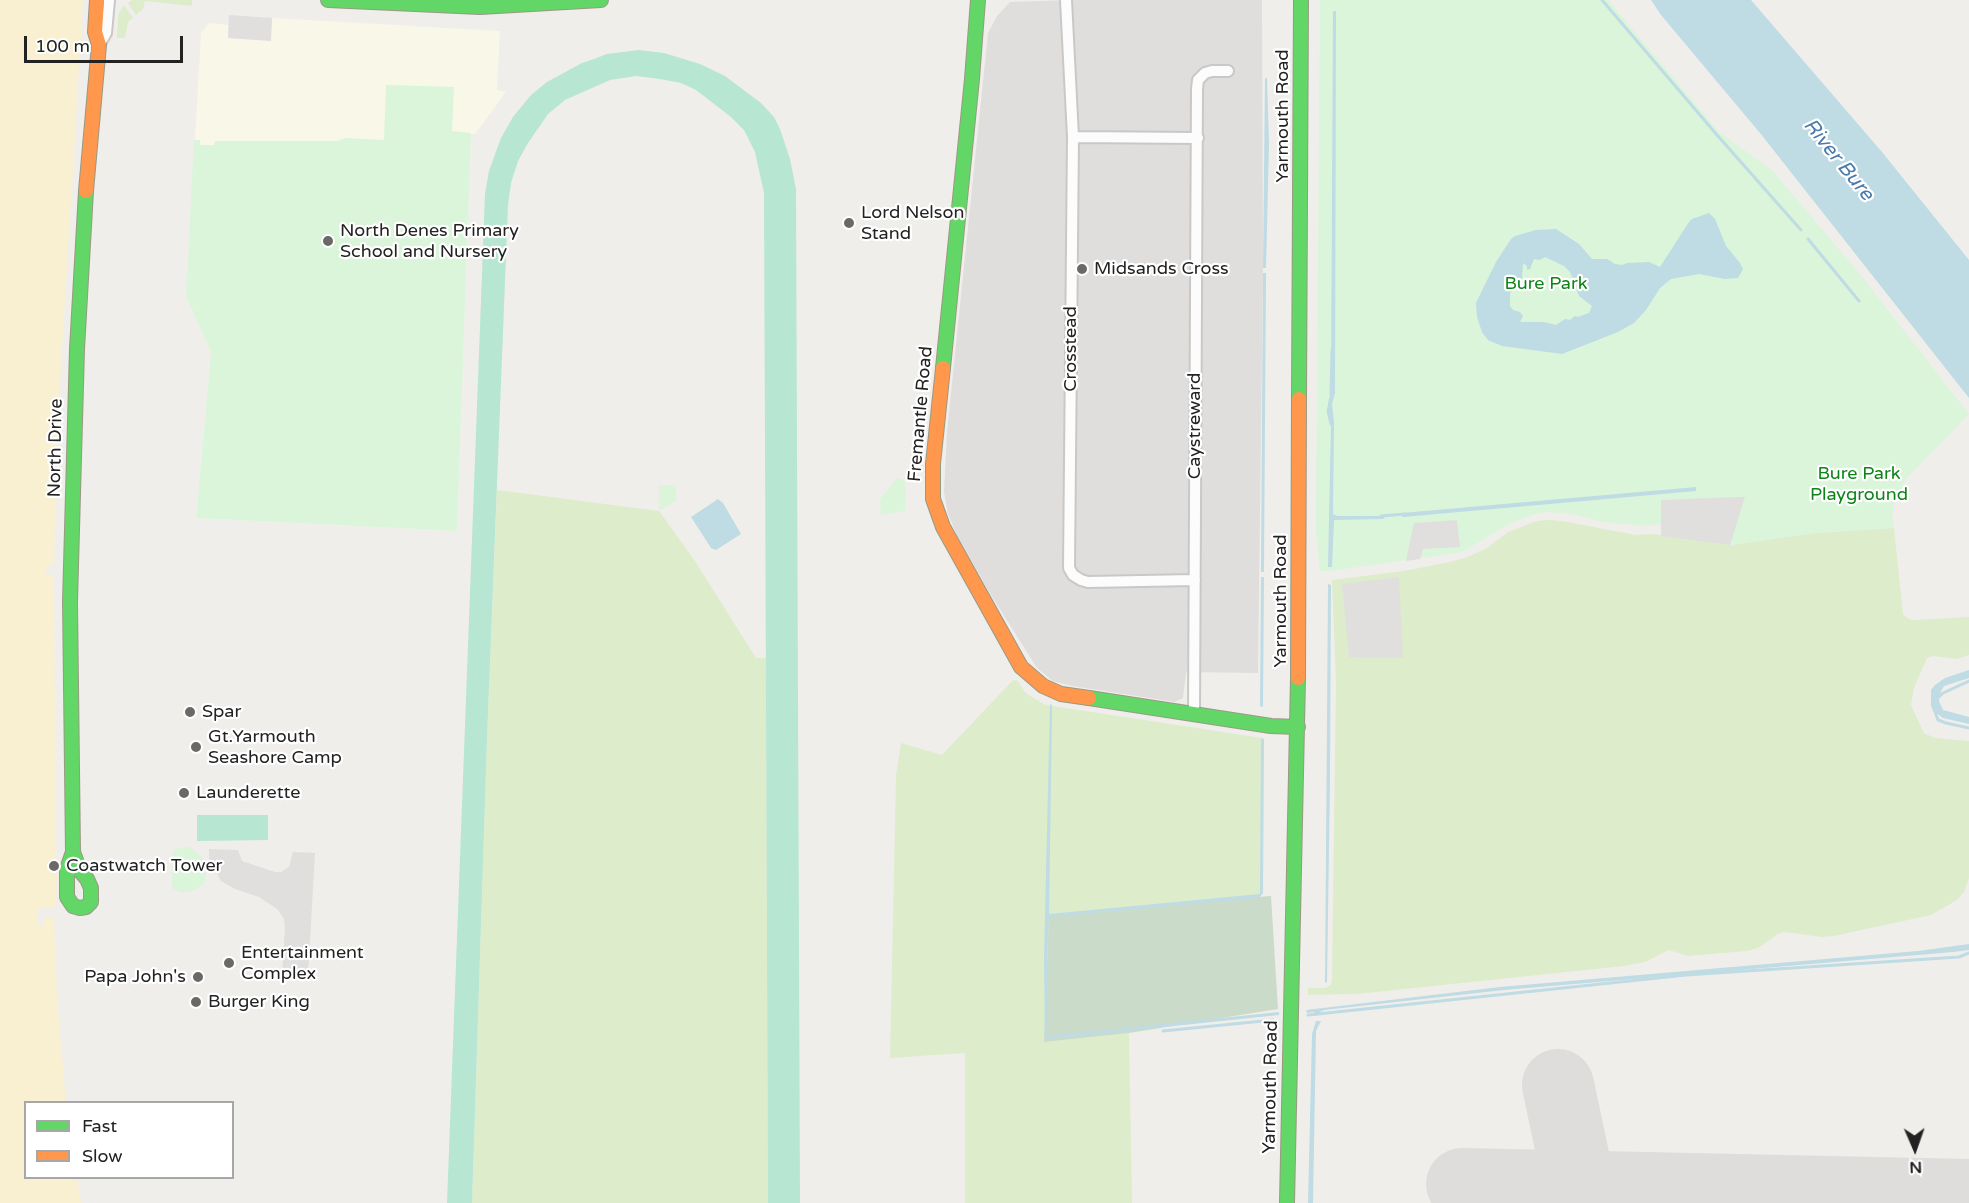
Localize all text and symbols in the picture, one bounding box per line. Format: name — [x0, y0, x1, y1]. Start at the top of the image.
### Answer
scale bar — [27, 24, 186, 62]
text: 100 m — [35, 35, 90, 57]
street label: Yarmouth Road — [1272, 49, 1294, 183]
water label: River Bure — [1798, 114, 1878, 206]
place label: Lord Nelson Stand — [861, 202, 964, 244]
marker: Lord Nelson Stand — [842, 216, 856, 230]
place label: North Denes Primary School and Nursery — [340, 220, 519, 262]
marker: North Denes Primary School and Nursery — [321, 234, 335, 248]
place label: Midsands Cross — [1094, 258, 1229, 280]
marker: Midsands Cross — [1075, 262, 1089, 276]
park label: Bure Park — [1504, 273, 1588, 295]
street label: Crosstead — [1060, 306, 1082, 392]
street label: Fremantle Road — [904, 345, 938, 483]
street label: Caystreward — [1184, 373, 1206, 479]
street label: North Drive — [44, 398, 68, 498]
park label: Bure Park Playground — [1810, 463, 1908, 506]
street label: Yarmouth Road — [1270, 534, 1292, 668]
place label: Spar — [202, 701, 241, 723]
marker: Spar — [183, 705, 197, 719]
place label: Gt.Yarmouth Seashore Camp — [208, 726, 342, 768]
marker: Gt.Yarmouth Seashore Camp — [189, 740, 203, 754]
place label: Launderette — [196, 782, 301, 804]
marker: Launderette — [177, 786, 191, 800]
place label: Coastwatch Tower — [66, 855, 223, 877]
marker: Coastwatch Tower — [47, 859, 61, 873]
place label: Entertainment Complex — [241, 942, 364, 984]
marker: Entertainment Complex — [222, 956, 236, 970]
place label: Papa John's — [84, 966, 186, 988]
marker: Papa John's — [191, 970, 205, 984]
place label: Burger King — [208, 991, 310, 1013]
marker: Burger King — [189, 995, 203, 1009]
street label: Yarmouth Road — [1259, 1020, 1283, 1154]
legend — [24, 1101, 234, 1179]
text: Fast — [82, 1115, 117, 1137]
north arrow — [1885, 1119, 1945, 1179]
text: Slow — [82, 1145, 123, 1167]
text: N — [1909, 1157, 1922, 1177]

